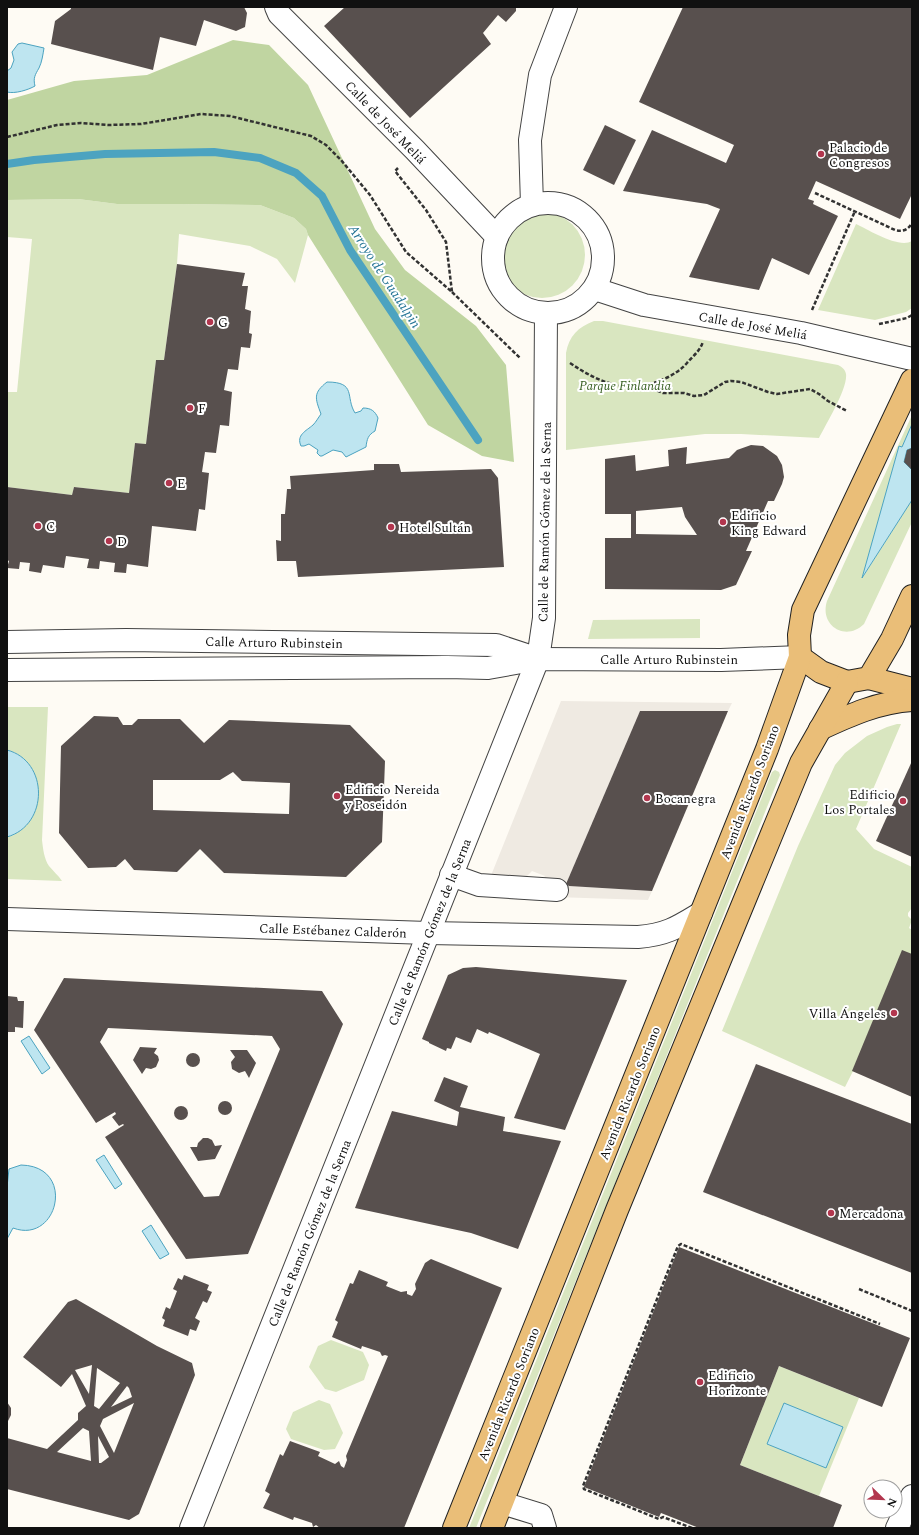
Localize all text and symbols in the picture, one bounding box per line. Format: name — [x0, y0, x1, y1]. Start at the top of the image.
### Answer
street label: Calle de José Meliá — [340, 76, 431, 170]
place label: Palacio de Congresos — [829, 138, 890, 173]
marker: Palacio de Congresos — [816, 149, 826, 159]
water label: Arroyo de Guadalpin — [342, 219, 427, 333]
street label: Calle de José Meliá — [697, 307, 809, 345]
place label: G — [218, 313, 228, 333]
marker: G — [205, 317, 215, 327]
park label: Parque Finlandia — [579, 376, 671, 396]
place label: F — [198, 399, 206, 419]
marker: F — [185, 403, 195, 413]
street label: Calle de Ramón Gómez de la Serna — [533, 421, 557, 622]
place label: E — [177, 474, 185, 494]
marker: E — [164, 478, 174, 488]
place label: Edificio King Edward — [731, 506, 806, 541]
place label: C — [46, 517, 55, 537]
marker: Edificio King Edward — [718, 517, 728, 527]
place label: Hotel Sultán — [399, 518, 471, 538]
marker: C — [33, 521, 43, 531]
marker: Hotel Sultán — [386, 522, 396, 532]
place label: D — [117, 532, 127, 552]
marker: D — [104, 536, 114, 546]
street label: Calle Arturo Rubinstein — [205, 632, 344, 654]
street label: Calle Arturo Rubinstein — [600, 650, 738, 670]
street label: Avenida Ricardo Soriano — [715, 722, 785, 862]
place label: Edificio Nereida y Poseidón — [344, 780, 440, 815]
place label: Edificio Los Portales — [824, 785, 895, 820]
place label: Bocanegra — [655, 789, 716, 809]
marker: Edificio Nereida y Poseidón — [332, 791, 342, 801]
marker: Bocanegra — [642, 793, 652, 803]
marker: Edificio Los Portales — [898, 796, 908, 806]
street label: Calle de Ramón Gómez de la Serna — [383, 835, 477, 1029]
street label: Calle Estébanez Calderón — [259, 918, 408, 944]
place label: Villa Ángeles — [809, 1004, 886, 1024]
marker: Villa Ángeles — [889, 1008, 899, 1018]
street label: Avenida Ricardo Soriano — [594, 1024, 666, 1163]
street label: Calle de Ramón Gómez de la Serna — [263, 1136, 357, 1330]
place label: Mercadona — [839, 1204, 904, 1224]
marker: Mercadona — [826, 1208, 836, 1218]
street label: Avenida Ricardo Soriano — [473, 1325, 545, 1464]
place label: Edificio Horizonte — [708, 1366, 766, 1401]
marker: Edificio Horizonte — [695, 1377, 705, 1387]
north arrow — [863, 1479, 903, 1519]
text: N — [882, 1495, 901, 1510]

